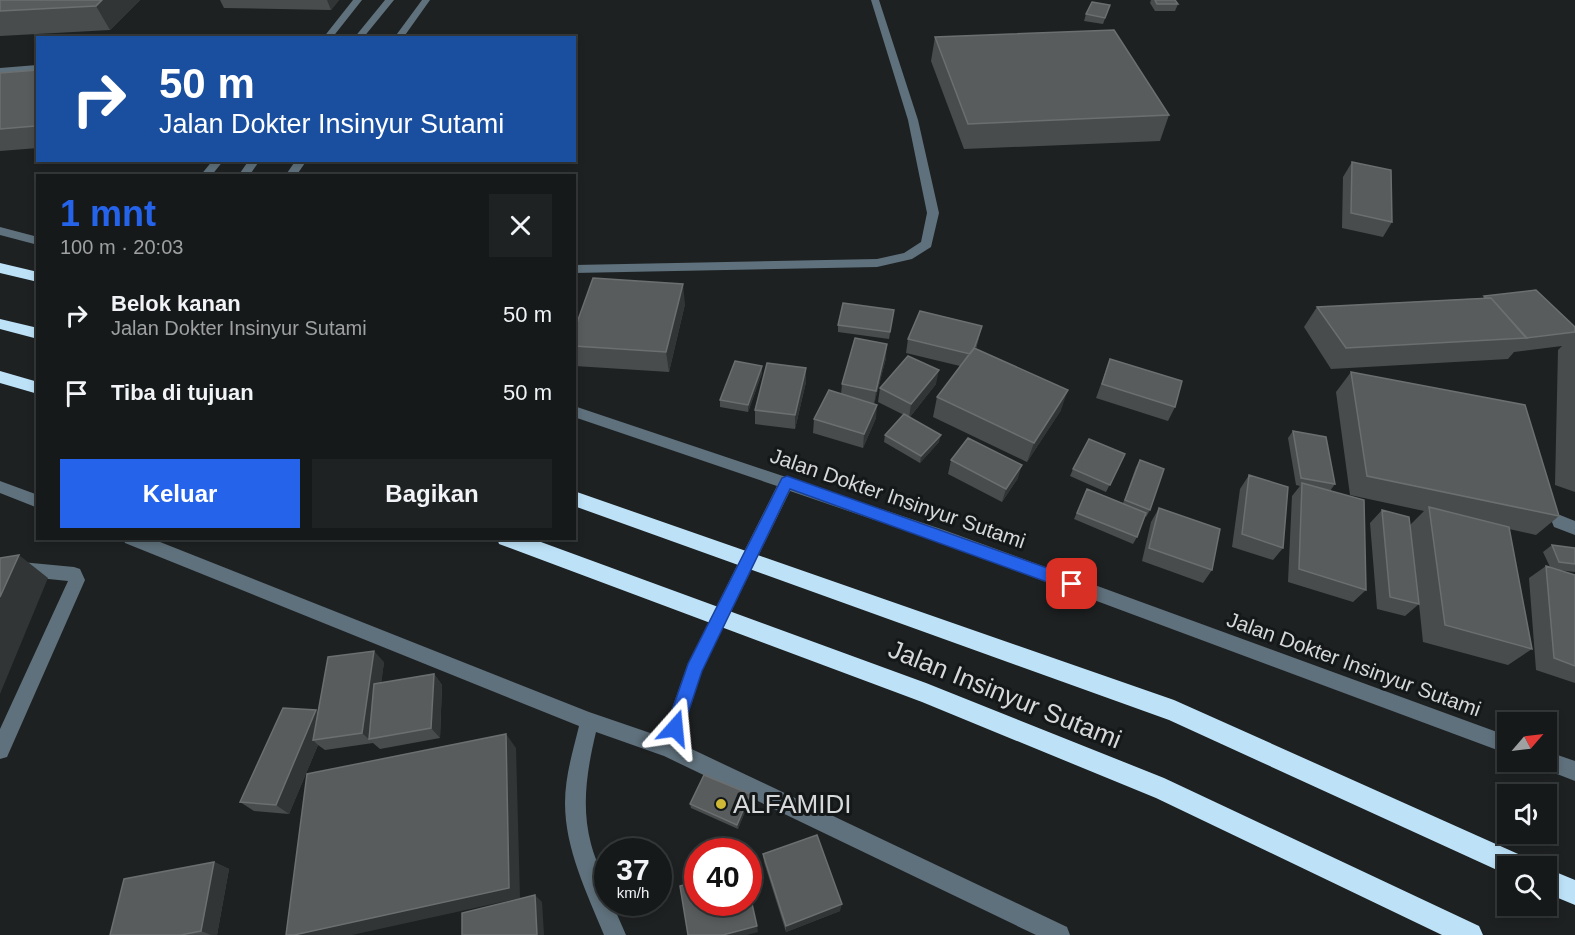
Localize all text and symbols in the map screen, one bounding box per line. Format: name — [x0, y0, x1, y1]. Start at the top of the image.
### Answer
icon: right — [60, 60, 138, 138]
text: 50 m — [159, 60, 255, 107]
text: Jalan Dokter Insinyur Sutami — [159, 109, 504, 139]
text: 1 mnt — [60, 193, 156, 234]
button: close — [489, 194, 552, 257]
text: 100 m · 20:03 — [60, 236, 183, 258]
text: Belok kanan — [111, 291, 241, 316]
icon: right — [60, 299, 93, 332]
text: 50 m — [503, 302, 552, 327]
text: Jalan Dokter Insinyur Sutami — [111, 317, 367, 339]
icon: arrive — [60, 377, 93, 410]
text: Tiba di tujuan — [111, 380, 254, 405]
text: 50 m — [503, 380, 552, 405]
street label: Jalan Dokter Insinyur Sutami — [767, 443, 1029, 553]
button: Keluar — [60, 459, 300, 528]
button: Bagikan — [312, 459, 552, 528]
pin — [1046, 558, 1097, 609]
icon: arrive — [1055, 567, 1088, 600]
street label: Jalan Dokter Insinyur Sutami — [1224, 607, 1484, 721]
street label: Jalan Insinyur Sutami — [884, 634, 1126, 754]
position arrow — [643, 696, 707, 760]
north arrow — [1497, 712, 1557, 772]
map controls — [1497, 712, 1557, 916]
button: sound — [1497, 784, 1557, 844]
place label: ALFAMIDI — [733, 789, 851, 819]
marker: ALFAMIDI — [714, 797, 728, 811]
speed limit sign: 40 — [684, 838, 762, 916]
text: 37 — [616, 853, 650, 886]
button: search — [1497, 856, 1557, 916]
text: km/h — [617, 884, 649, 901]

